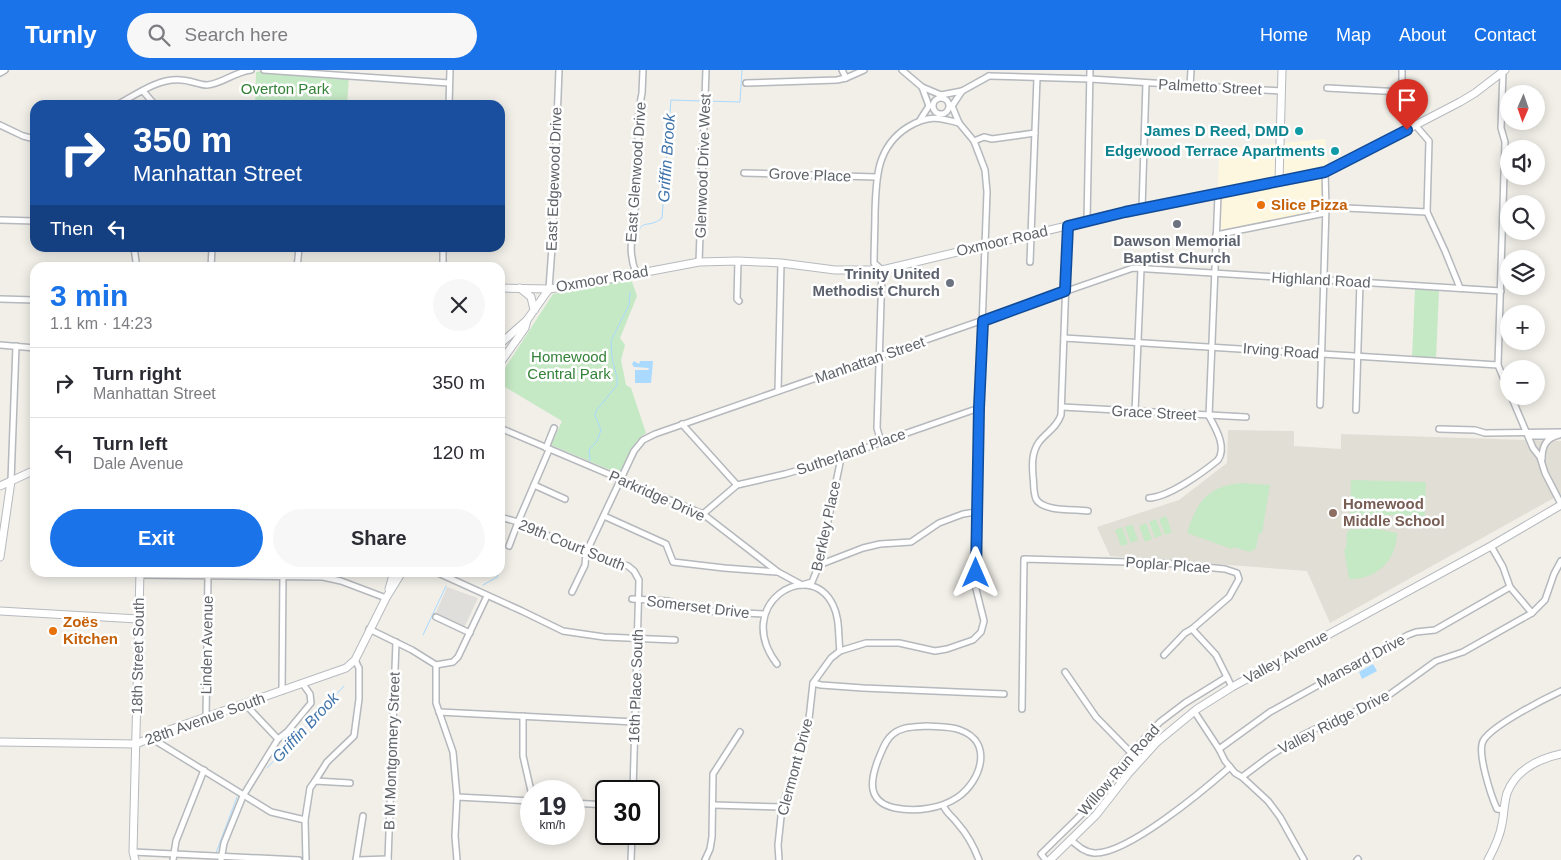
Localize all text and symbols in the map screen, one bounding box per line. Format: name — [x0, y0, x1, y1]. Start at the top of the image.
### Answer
search box — [127, 13, 477, 58]
text: Turnly — [25, 21, 97, 48]
icon: search — [145, 21, 173, 49]
text: Search here — [185, 24, 288, 45]
text: Home — [1260, 25, 1308, 45]
text: Map — [1336, 25, 1371, 45]
text: About — [1399, 25, 1446, 45]
text: Contact — [1474, 25, 1536, 45]
street label: Palmetto Street — [1158, 75, 1263, 98]
pin — [1386, 79, 1428, 130]
park label: Overton Park — [241, 80, 330, 97]
north arrow — [1500, 85, 1545, 130]
map controls — [1500, 85, 1545, 405]
icon: arrive — [1393, 86, 1421, 114]
street label: Glenwood Drive West — [691, 93, 714, 239]
street label: East Glenwood Drive — [622, 101, 649, 243]
street label: East Edgewood Drive — [542, 107, 565, 251]
water label: Griffin Brook — [655, 112, 678, 203]
icon: right — [50, 120, 115, 185]
text: 350 m — [133, 120, 232, 159]
place label: James D Reed, DMD — [1144, 122, 1289, 139]
marker: James D Reed, DMD — [1293, 125, 1305, 137]
button: sound — [1500, 140, 1545, 185]
place label: Edgewood Terrace Apartments — [1105, 142, 1325, 159]
marker: Edgewood Terrace Apartments — [1329, 145, 1341, 157]
text: Manhattan Street — [133, 161, 302, 186]
street label: Grove Place — [768, 165, 852, 184]
button: search — [1500, 195, 1545, 240]
place label: Slice Pizza — [1271, 196, 1348, 213]
marker: Slice Pizza — [1255, 199, 1267, 211]
icon: left — [103, 215, 131, 243]
text: Then — [50, 218, 93, 239]
marker: Dawson Memorial Baptist Church — [1171, 218, 1183, 230]
street label: Oxmoor Road — [954, 222, 1049, 259]
place label: Dawson Memorial Baptist Church — [1113, 232, 1241, 266]
button: layers — [1500, 250, 1545, 295]
street label: Oxmoor Road — [554, 262, 649, 295]
place label: Trinity United Methodist Church — [813, 265, 940, 299]
street label: Highland Road — [1271, 268, 1371, 291]
marker: Trinity United Methodist Church — [944, 277, 956, 289]
text: 3 min — [50, 279, 128, 312]
button: close — [433, 279, 485, 331]
button: + — [1500, 305, 1545, 350]
text: 1.1 km · 14:23 — [50, 315, 152, 332]
street label: Manhattan Street — [813, 332, 928, 386]
street label: Irving Road — [1242, 339, 1320, 362]
park label: Homewood Central Park — [527, 348, 611, 382]
button: − — [1500, 360, 1545, 405]
text: Turn right — [93, 363, 181, 384]
icon: right — [50, 369, 78, 397]
text: 350 m — [432, 372, 485, 393]
text: Manhattan Street — [93, 385, 216, 402]
street label: Grace Street — [1111, 402, 1198, 423]
street label: Sutherland Place — [794, 425, 908, 478]
text: Turn left — [93, 433, 168, 454]
icon: left — [50, 439, 78, 467]
text: 120 m — [432, 442, 485, 463]
text: Dale Avenue — [93, 455, 183, 472]
street label: Parkridge Drive — [607, 467, 708, 524]
street label: Berkley Place — [808, 479, 843, 573]
place label: Homewood Middle School — [1343, 495, 1445, 529]
marker: Homewood Middle School — [1327, 507, 1339, 519]
button: Exit — [50, 509, 263, 567]
button: Share — [273, 509, 485, 567]
street label: 29th Court South — [516, 515, 628, 574]
position arrow — [949, 546, 1001, 598]
street label: Poplar Plcae — [1125, 553, 1211, 576]
street label: Somerset Drive — [646, 592, 750, 621]
street label: Linden Avenue — [197, 595, 216, 695]
street label: 18th Street South — [128, 597, 147, 715]
place label: Zoës Kitchen — [63, 613, 118, 647]
marker: Zoës Kitchen — [47, 625, 59, 637]
street label: Valley Avenue — [1241, 626, 1331, 687]
street label: 16th Place South — [625, 629, 646, 743]
street label: Mansard Drive — [1314, 630, 1408, 691]
street label: B M Montgomery Street — [380, 671, 403, 830]
street label: Valley Ridge Drive — [1275, 686, 1392, 757]
water label: Griffin Brook — [269, 688, 343, 766]
street label: 28th Avenue South — [142, 689, 267, 748]
street label: Clermont Drive — [773, 716, 816, 817]
street label: Willow Run Road — [1074, 721, 1163, 819]
speed limit sign: 30 — [595, 780, 660, 845]
text: 19 — [539, 792, 566, 820]
text: km/h — [539, 818, 566, 832]

